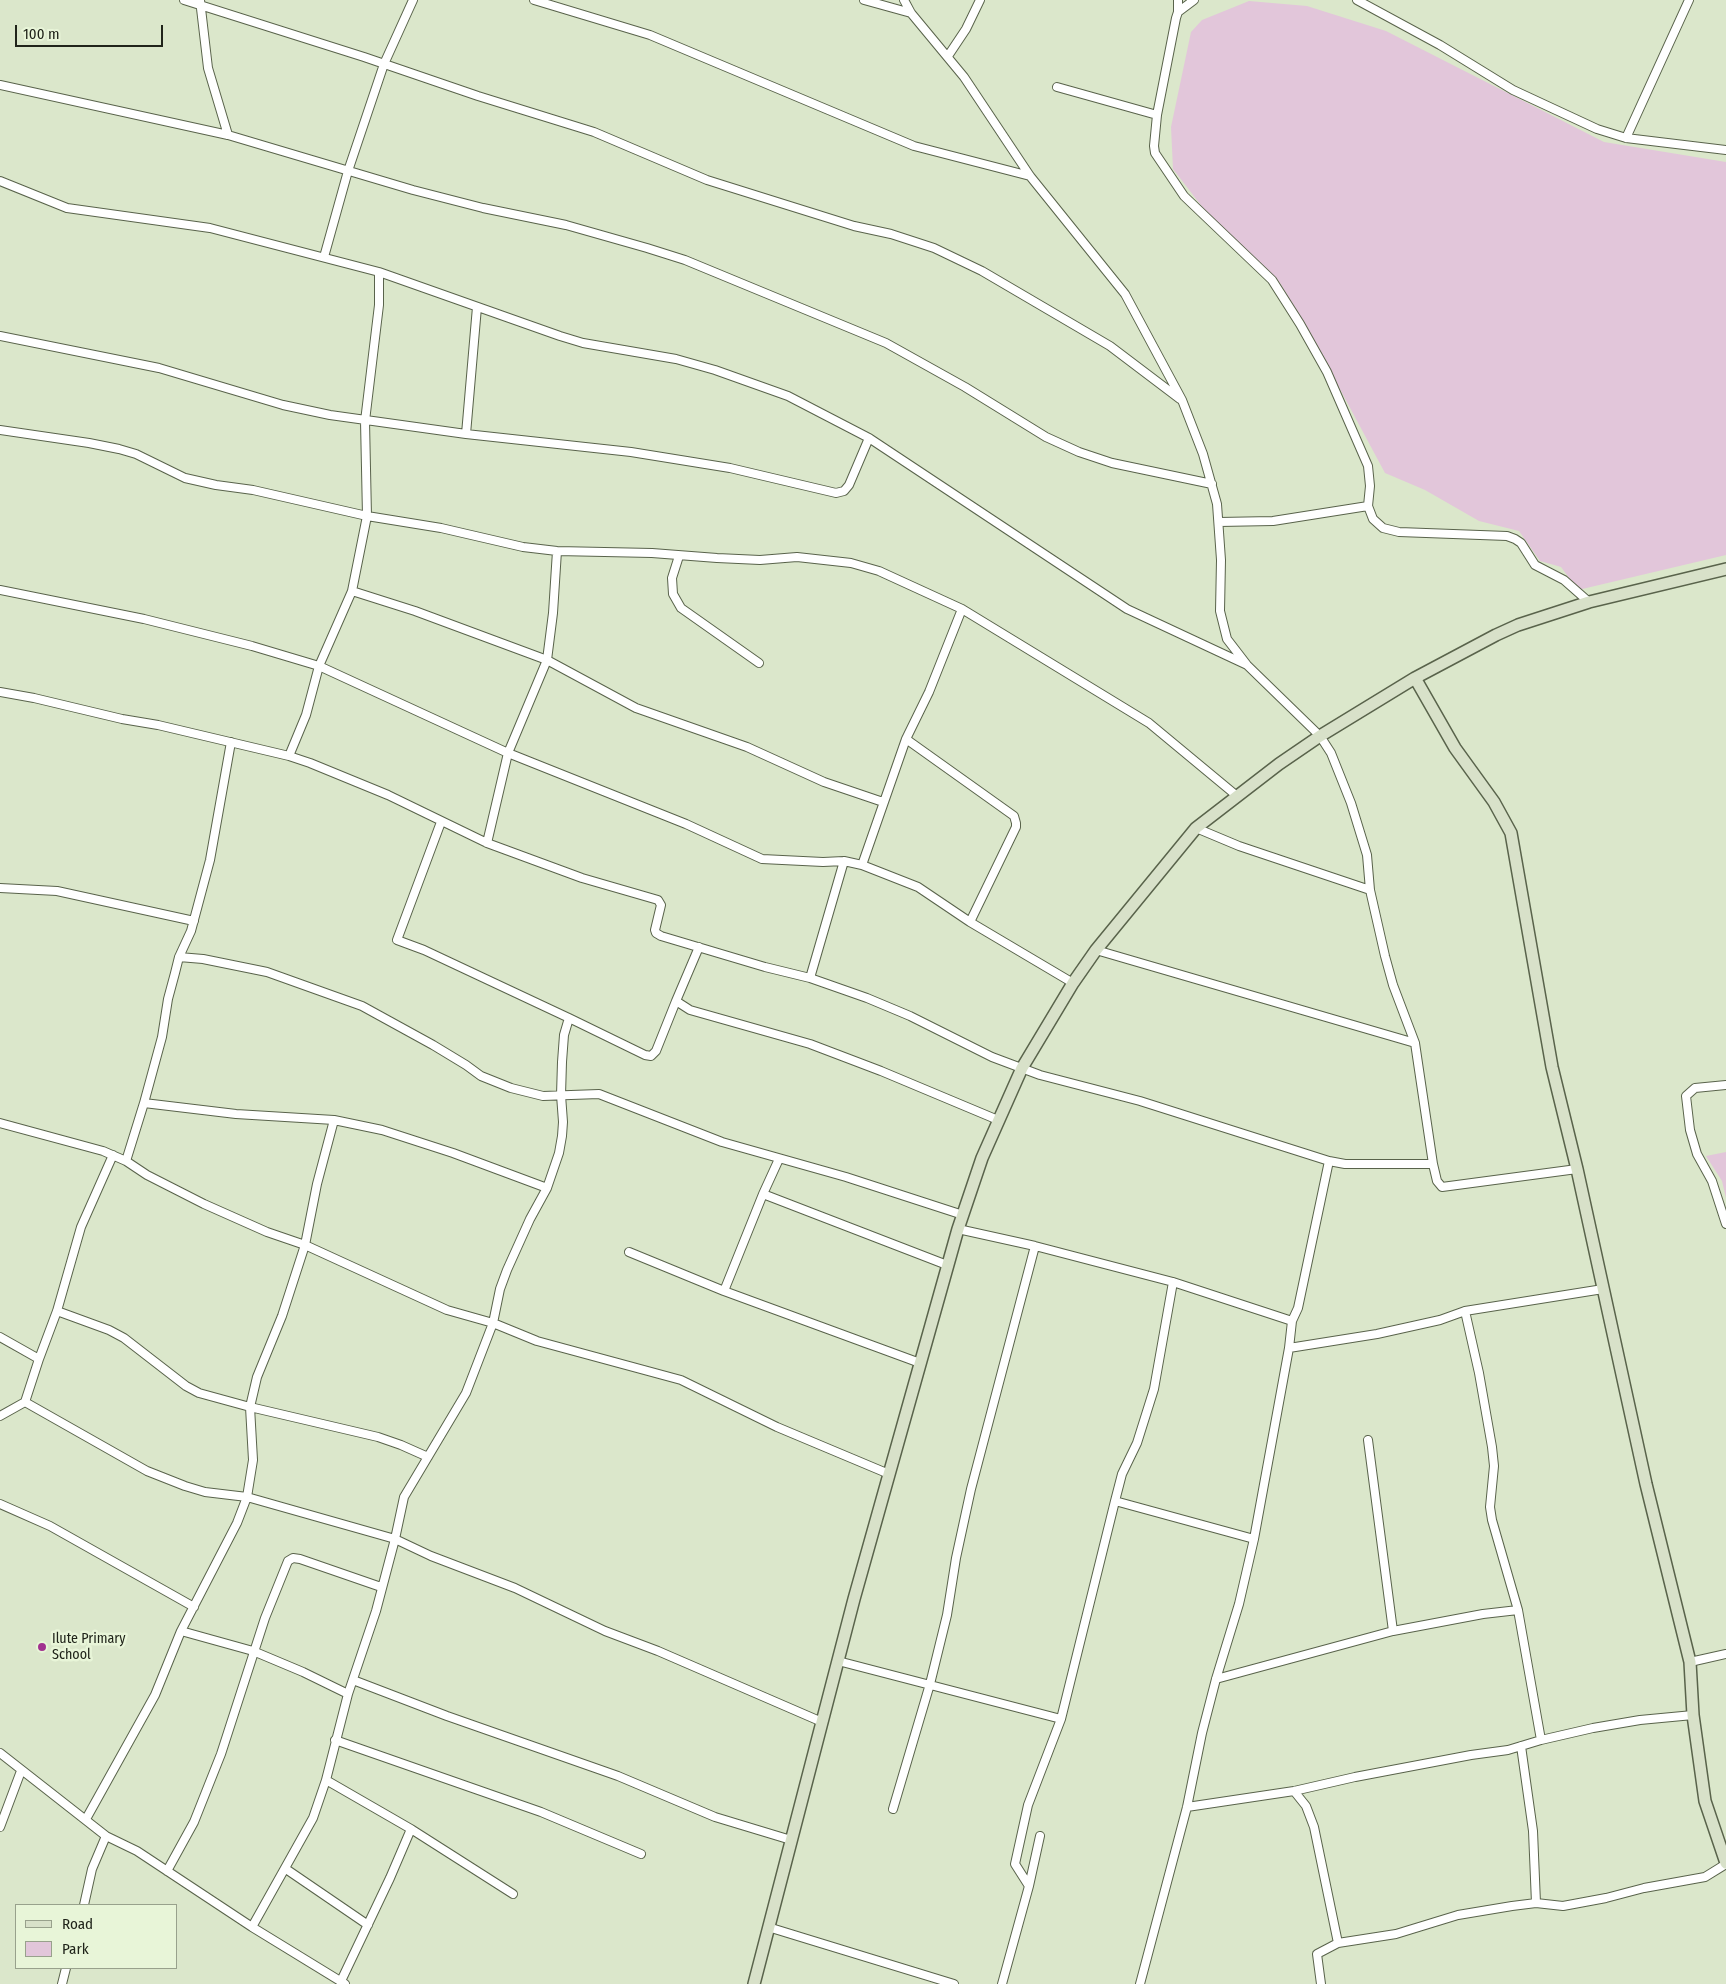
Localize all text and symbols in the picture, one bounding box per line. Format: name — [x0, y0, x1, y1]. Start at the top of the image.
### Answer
scale bar — [18, 15, 165, 47]
text: 100 m — [23, 25, 60, 43]
place label: Ilute Primary School — [52, 1631, 125, 1664]
marker: Ilute Primary School — [36, 1641, 48, 1653]
legend — [15, 1904, 178, 1969]
text: Road — [62, 1915, 93, 1933]
text: Park — [62, 1940, 89, 1958]

